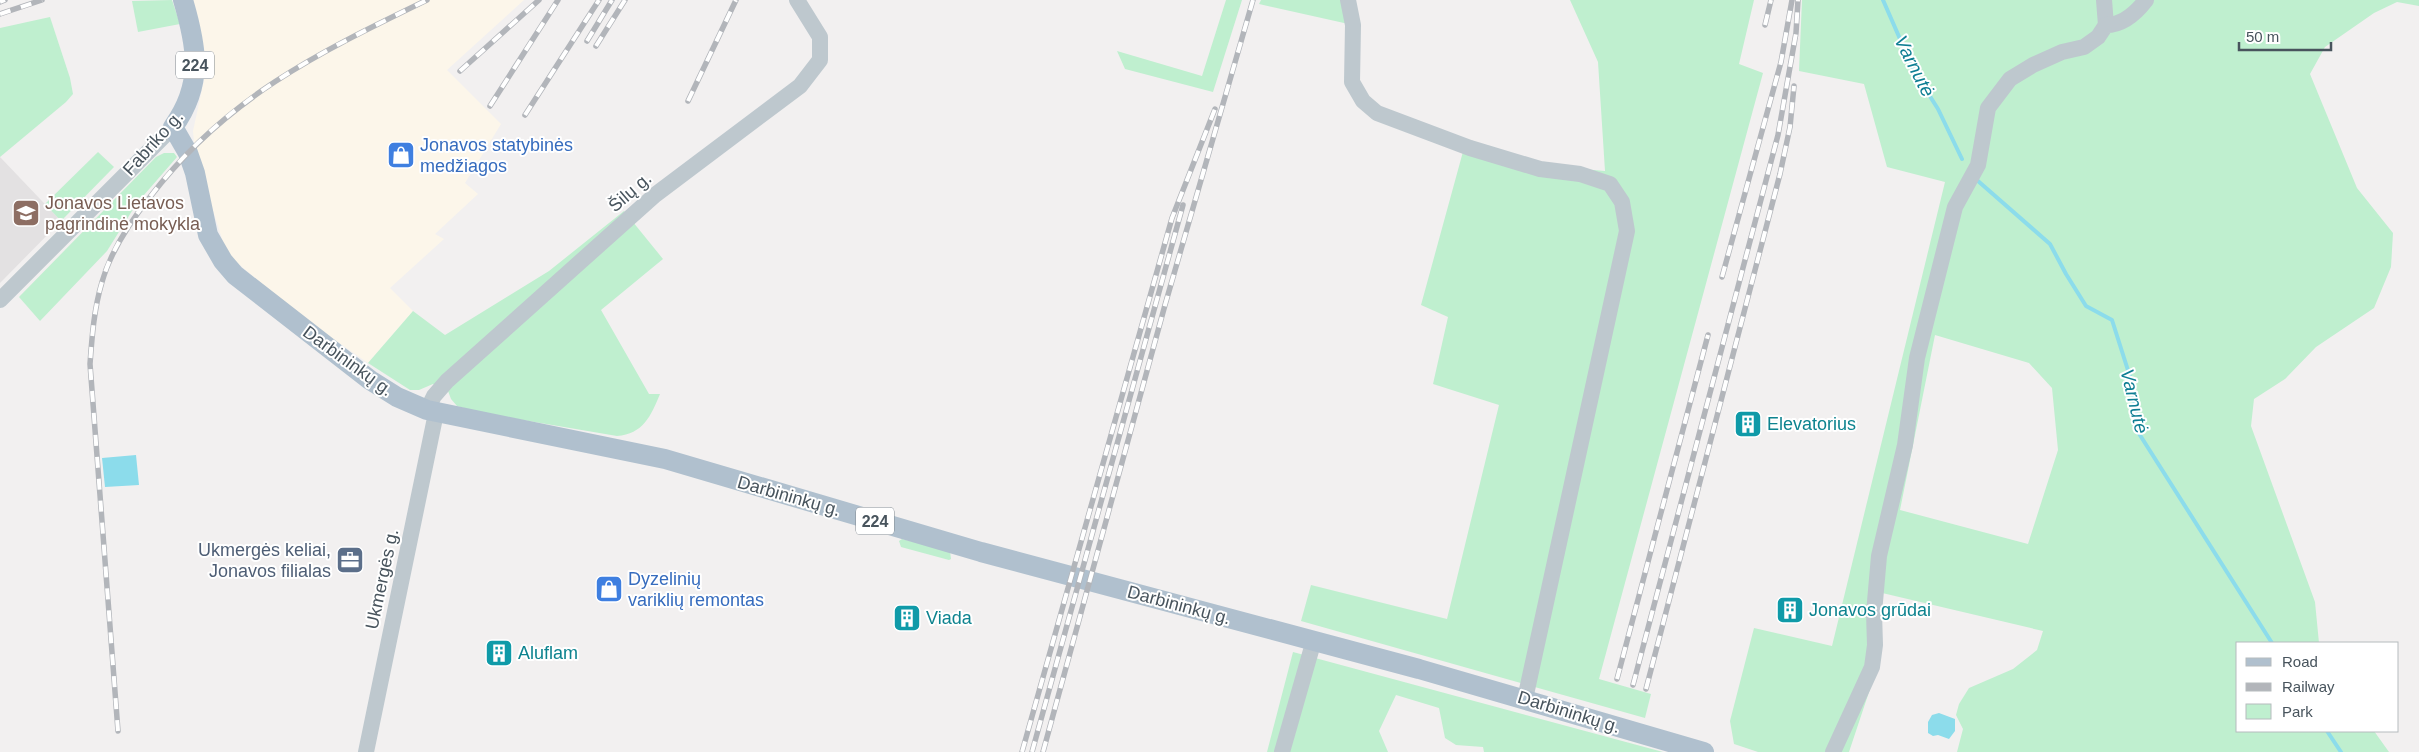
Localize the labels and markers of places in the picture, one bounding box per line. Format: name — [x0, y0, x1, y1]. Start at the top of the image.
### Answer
place label: Jonavos statybinės medžiagos — [420, 135, 573, 176]
shop icon: Jonavos statybinės medžiagos — [386, 140, 416, 170]
place label: Jonavos Lietavos pagrindinė mokykla — [45, 193, 201, 234]
school or university icon: Jonavos Lietavos pagrindinė mokykla — [11, 198, 41, 228]
building icon: Elevatorius — [1733, 409, 1763, 439]
place label: Elevatorius — [1767, 414, 1856, 434]
place label: Ukmergės keliai, Jonavos filialas — [198, 540, 331, 581]
office icon: Ukmergės keliai, Jonavos filialas — [335, 545, 365, 575]
place label: Dyzelinių variklių remontas — [628, 569, 764, 610]
shop icon: Dyzelinių variklių remontas — [594, 574, 624, 604]
building icon: Jonavos grūdai — [1775, 595, 1805, 625]
place label: Jonavos grūdai — [1809, 600, 1931, 620]
building icon: Viada — [892, 603, 922, 633]
place label: Viada — [926, 608, 973, 628]
building icon: Aluflam — [484, 638, 514, 668]
place label: Aluflam — [518, 643, 578, 663]

